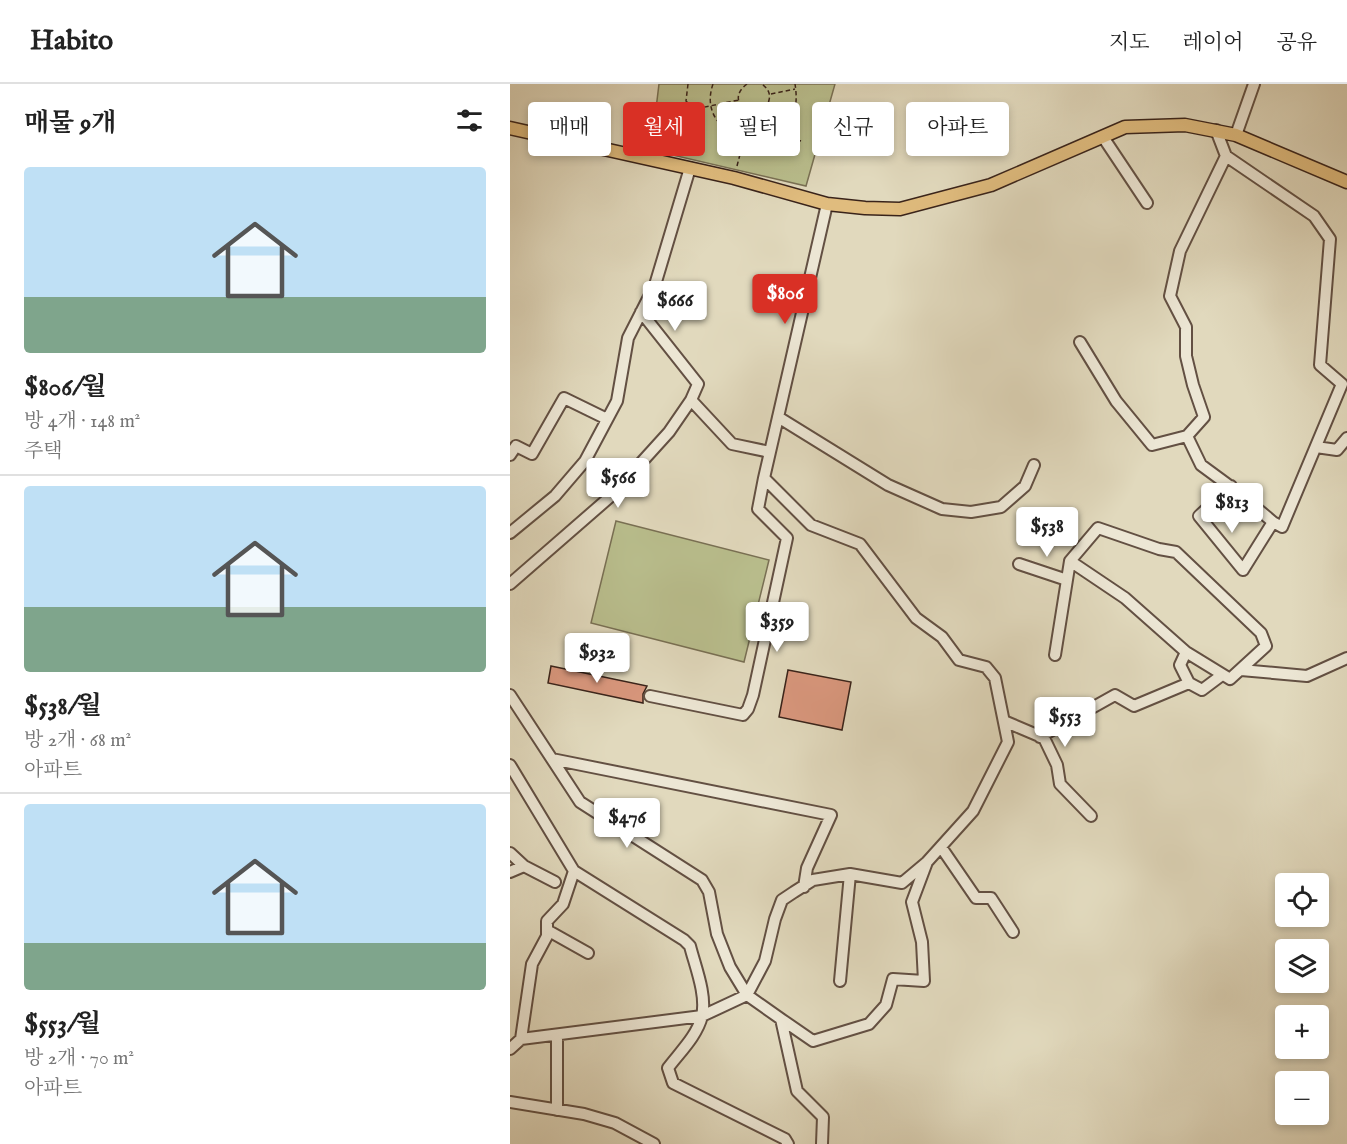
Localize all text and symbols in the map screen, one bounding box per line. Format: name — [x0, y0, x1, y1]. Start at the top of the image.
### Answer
text: Habito — [30, 24, 113, 59]
text: 지도 — [1109, 30, 1150, 57]
text: 레이어 — [1183, 30, 1243, 57]
text: 공유 — [1276, 30, 1317, 57]
chip: 매매 — [528, 102, 611, 156]
chip: 월세 — [623, 102, 705, 156]
chip: 필터 — [717, 102, 800, 156]
chip: 신규 — [812, 102, 894, 156]
chip: 아파트 — [906, 102, 1009, 156]
icon: filters — [453, 104, 486, 137]
text: 매물 9개 — [24, 107, 116, 140]
icon: home — [201, 206, 309, 314]
pin: $806 — [749, 274, 821, 325]
pin: $666 — [639, 281, 711, 332]
text: $806 — [766, 281, 804, 306]
text: $666 — [657, 288, 693, 313]
text: $806/월 — [24, 371, 106, 404]
text: 방 4개 · 148 m² — [24, 409, 140, 434]
text: 주택 — [24, 439, 63, 464]
pin: $566 — [582, 458, 654, 509]
text: $566 — [600, 465, 636, 490]
pin: $813 — [1196, 483, 1268, 534]
text: $813 — [1215, 490, 1249, 515]
pin: $538 — [1011, 507, 1083, 558]
text: $538 — [1030, 514, 1064, 539]
icon: home — [201, 525, 309, 633]
pin: $359 — [741, 602, 813, 653]
text: $359 — [760, 609, 794, 634]
pin: $932 — [561, 633, 633, 684]
text: $932 — [579, 640, 615, 665]
text: $538/월 — [24, 690, 102, 723]
pin: $553 — [1029, 697, 1101, 748]
text: $553 — [1048, 704, 1082, 729]
text: 방 2개 · 68 m² — [24, 728, 131, 753]
text: 아파트 — [24, 758, 82, 783]
pin: $476 — [591, 798, 663, 849]
text: $476 — [608, 805, 646, 830]
icon: home — [201, 843, 309, 951]
map controls — [1275, 873, 1329, 1125]
button: locate — [1275, 873, 1329, 927]
button: layers — [1275, 939, 1329, 993]
button: + — [1275, 1005, 1329, 1059]
text: $553/월 — [24, 1008, 101, 1041]
text: 방 2개 · 70 m² — [24, 1046, 134, 1071]
button: − — [1275, 1071, 1329, 1125]
text: 아파트 — [24, 1076, 82, 1101]

